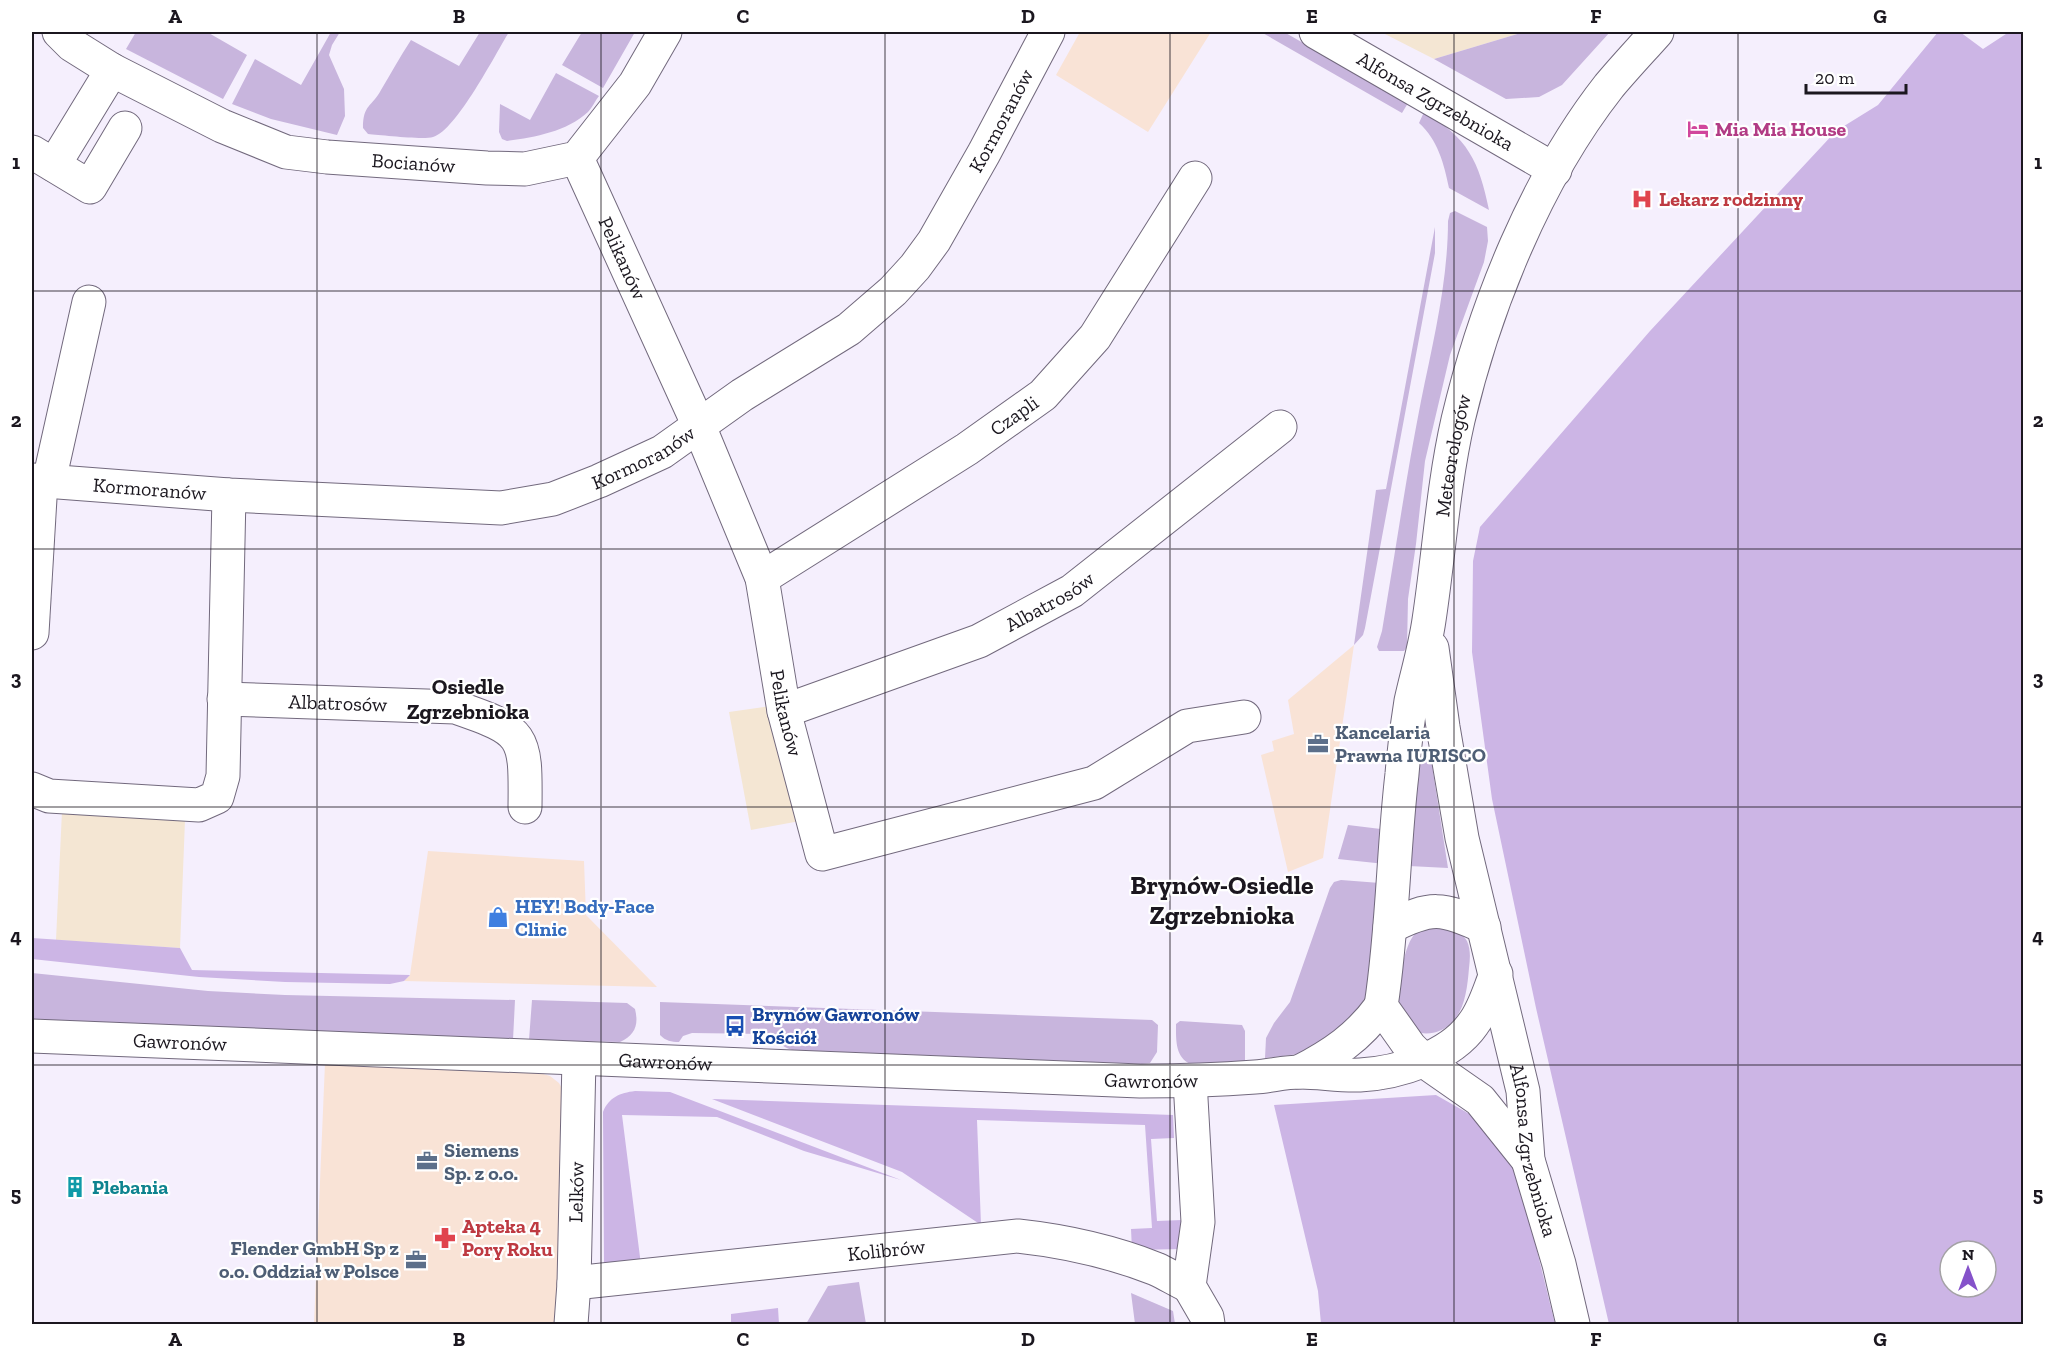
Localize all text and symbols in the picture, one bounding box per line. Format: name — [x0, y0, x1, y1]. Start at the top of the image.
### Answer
text: A — [168, 4, 182, 28]
text: B — [453, 4, 465, 28]
text: C — [737, 4, 750, 28]
text: D — [1021, 4, 1035, 28]
text: E — [1306, 4, 1318, 28]
text: F — [1590, 4, 1602, 28]
text: G — [1873, 4, 1887, 28]
street label: Alfonsa Zgrzebnioka — [1353, 46, 1518, 156]
scale bar — [1806, 57, 1906, 95]
street label: Kormoranów — [964, 64, 1039, 177]
text: 20 m — [1815, 67, 1855, 89]
hotel icon: Mia Mia House — [1686, 117, 1710, 141]
place label: Mia Mia House — [1715, 117, 1847, 141]
street label: Bocianów — [371, 148, 457, 178]
text: 1 — [12, 150, 20, 174]
text: 1 — [2034, 150, 2042, 174]
hospital icon: Lekarz rodzinny — [1630, 187, 1654, 211]
place label: Lekarz rodzinny — [1659, 187, 1804, 211]
street label: Pelikanów — [593, 213, 652, 304]
street label: Czapli — [985, 390, 1043, 441]
street label: Meteorologów — [1430, 391, 1476, 518]
text: 2 — [11, 408, 22, 432]
text: 2 — [2033, 408, 2044, 432]
street label: Kormoranów — [588, 420, 700, 495]
street label: Kormoranów — [92, 473, 208, 505]
street label: Albatrosów — [1001, 566, 1099, 637]
text: 3 — [11, 666, 22, 690]
text: 3 — [2033, 666, 2044, 690]
street label: Pelikanów — [765, 668, 808, 760]
district label: Osiedle Zgrzebnioka — [407, 673, 529, 725]
street label: Albatrosów — [288, 689, 388, 717]
place label: Kancelaria Prawna IURISCO — [1335, 720, 1486, 767]
office icon: Kancelaria Prawna IURISCO — [1306, 732, 1330, 756]
district label: Brynów-Osiedle Zgrzebnioka — [1130, 869, 1314, 931]
place label: HEY! Body-Face Clinic — [515, 894, 655, 941]
shop icon: HEY! Body-Face Clinic — [486, 905, 510, 929]
text: 4 — [10, 924, 22, 948]
text: 4 — [2032, 924, 2044, 948]
place label: Brynów Gawronów Kościół — [752, 1002, 920, 1049]
bus stop icon: Brynów Gawronów Kościół — [723, 1014, 747, 1038]
street label: Gawronów — [132, 1028, 228, 1056]
street label: Gawronów — [618, 1048, 714, 1076]
street label: Alfonsa Zgrzebnioka — [1505, 1061, 1562, 1240]
street label: Gawronów — [1104, 1068, 1199, 1093]
place label: Siemens Sp. z o.o. — [444, 1138, 519, 1185]
office icon: Siemens Sp. z o.o. — [415, 1149, 439, 1173]
street label: Lelków — [563, 1161, 589, 1223]
building icon: Plebania — [63, 1175, 87, 1199]
place label: Plebania — [92, 1175, 168, 1199]
text: 5 — [11, 1182, 21, 1206]
text: 5 — [2033, 1182, 2043, 1206]
place label: Apteka 4 Pory Roku — [462, 1214, 553, 1261]
pharmacy icon: Apteka 4 Pory Roku — [433, 1226, 457, 1250]
street label: Kolibrów — [846, 1234, 927, 1266]
place label: Flender GmbH Sp z o.o. Oddział w Polsce — [219, 1236, 399, 1283]
north arrow — [1938, 1239, 1998, 1299]
text: N — [1962, 1245, 1974, 1264]
office icon: Flender GmbH Sp z o.o. Oddział w Polsce — [404, 1248, 428, 1272]
text: A — [168, 1327, 182, 1351]
text: B — [453, 1327, 465, 1351]
text: C — [737, 1327, 750, 1351]
text: D — [1021, 1327, 1035, 1351]
text: E — [1306, 1327, 1318, 1351]
text: F — [1590, 1327, 1602, 1351]
text: G — [1873, 1327, 1887, 1351]

